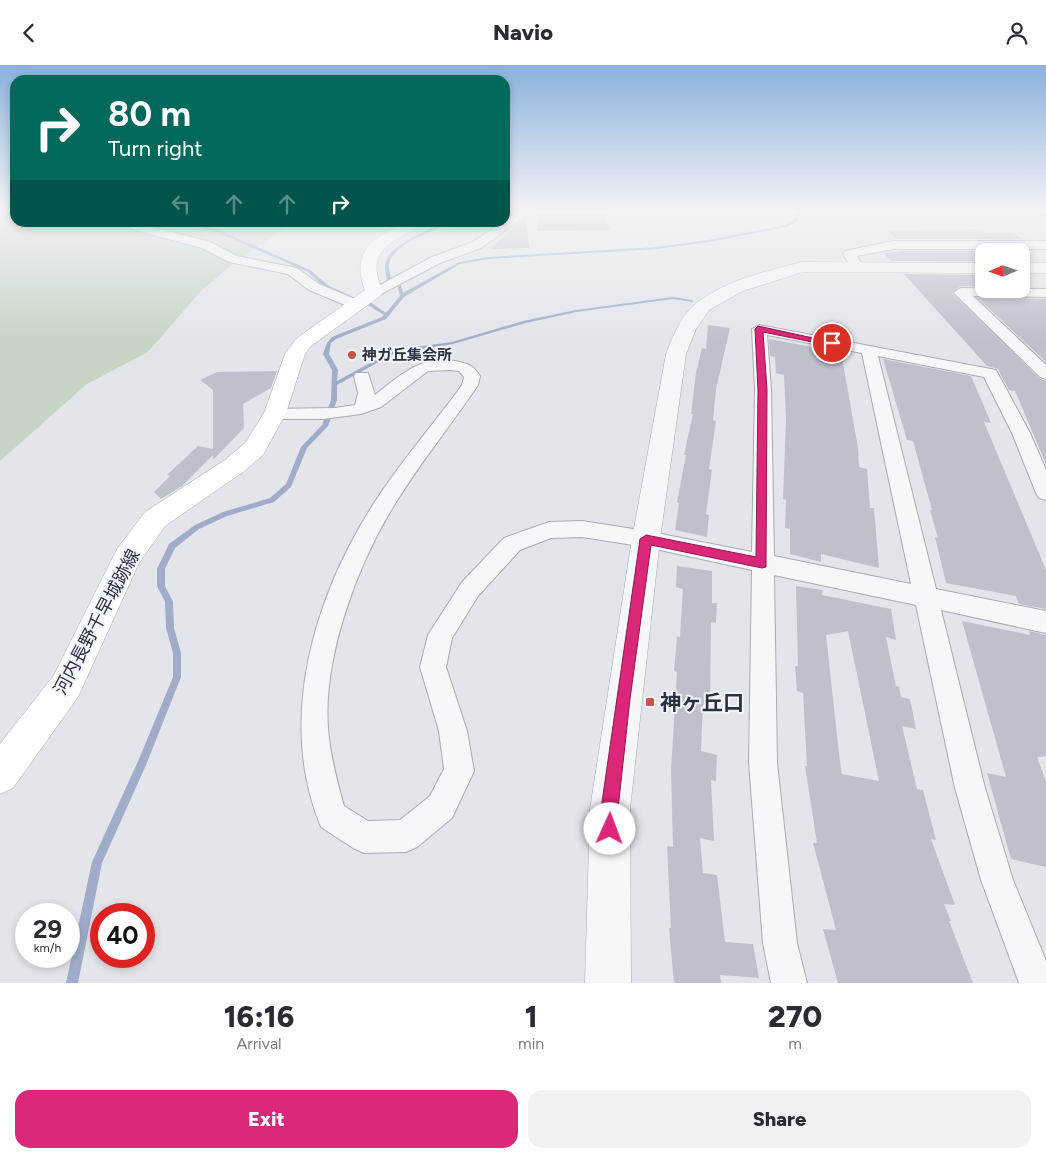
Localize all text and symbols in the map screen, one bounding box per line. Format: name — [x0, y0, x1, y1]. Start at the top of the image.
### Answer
icon: back — [15, 19, 43, 47]
text: Navio — [493, 19, 553, 46]
icon: person — [1003, 19, 1031, 47]
text: 80 m — [108, 93, 191, 135]
icon: right — [25, 95, 90, 160]
text: Turn right — [108, 135, 203, 162]
icon: left — [167, 190, 195, 218]
icon: ahead — [220, 190, 248, 218]
icon: ahead — [273, 190, 301, 218]
icon: right — [326, 190, 354, 218]
north arrow — [975, 243, 1030, 297]
map controls — [975, 243, 1030, 298]
pin — [811, 322, 853, 364]
icon: arrive — [818, 329, 846, 357]
place label: 神ガ丘集会所 — [361, 346, 452, 364]
marker: 神ガ丘集会所 — [346, 349, 358, 361]
street label: 河内長野千早城跡線 — [49, 545, 145, 699]
place label: 神ヶ丘口 — [660, 690, 744, 715]
marker: 神ヶ丘口 — [644, 696, 656, 708]
position arrow — [583, 802, 635, 854]
speed limit sign: 40 — [90, 903, 155, 968]
text: 29 — [33, 914, 62, 944]
text: km/h — [34, 941, 61, 955]
text: 16:16 — [224, 998, 294, 1035]
text: 1 — [525, 998, 538, 1035]
text: 270 — [768, 998, 822, 1035]
text: Arrival — [236, 1034, 282, 1053]
text: min — [518, 1034, 544, 1053]
text: m — [788, 1034, 802, 1053]
button: Exit — [15, 1090, 518, 1148]
button: Share — [528, 1090, 1031, 1148]

